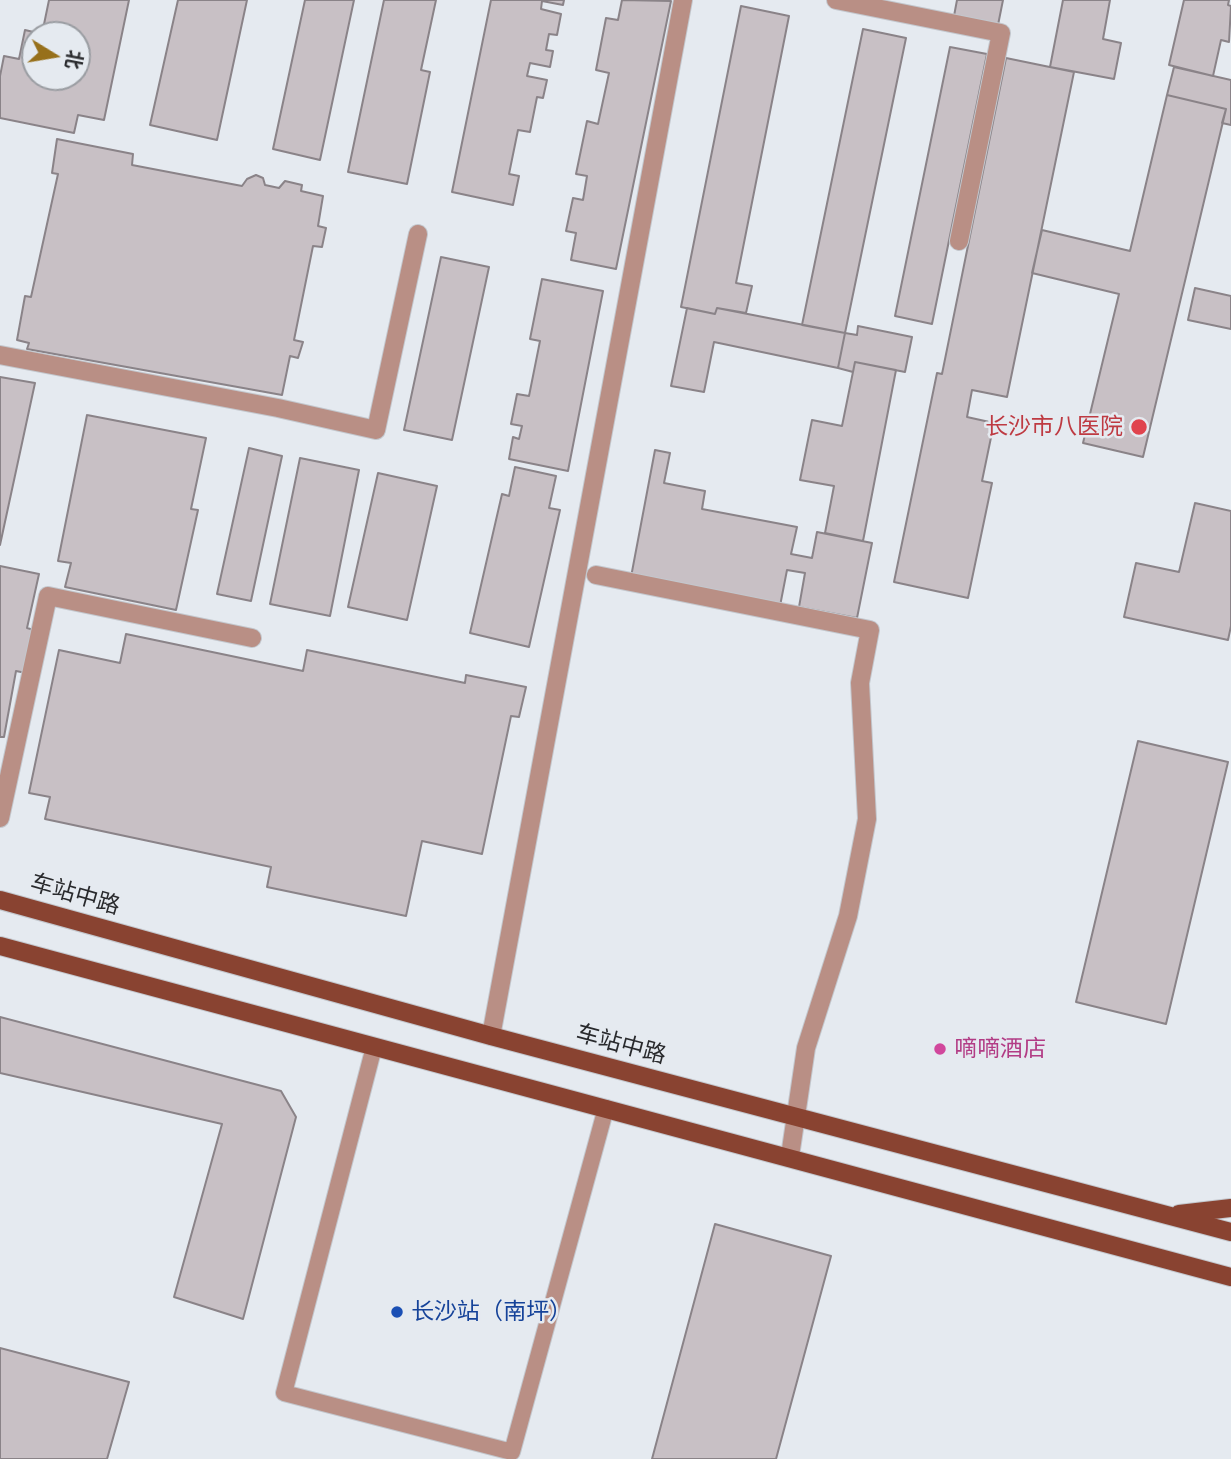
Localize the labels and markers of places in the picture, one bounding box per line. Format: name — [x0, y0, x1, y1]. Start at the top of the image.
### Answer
place label: 长沙市八医院 — [985, 413, 1123, 441]
marker: 长沙市八医院 — [1129, 417, 1149, 437]
place label: 嘀嘀酒店 — [954, 1035, 1046, 1063]
marker: 嘀嘀酒店 — [932, 1041, 948, 1057]
place label: 长沙站（南坪） — [411, 1298, 572, 1326]
marker: 长沙站（南坪） — [389, 1304, 405, 1320]

